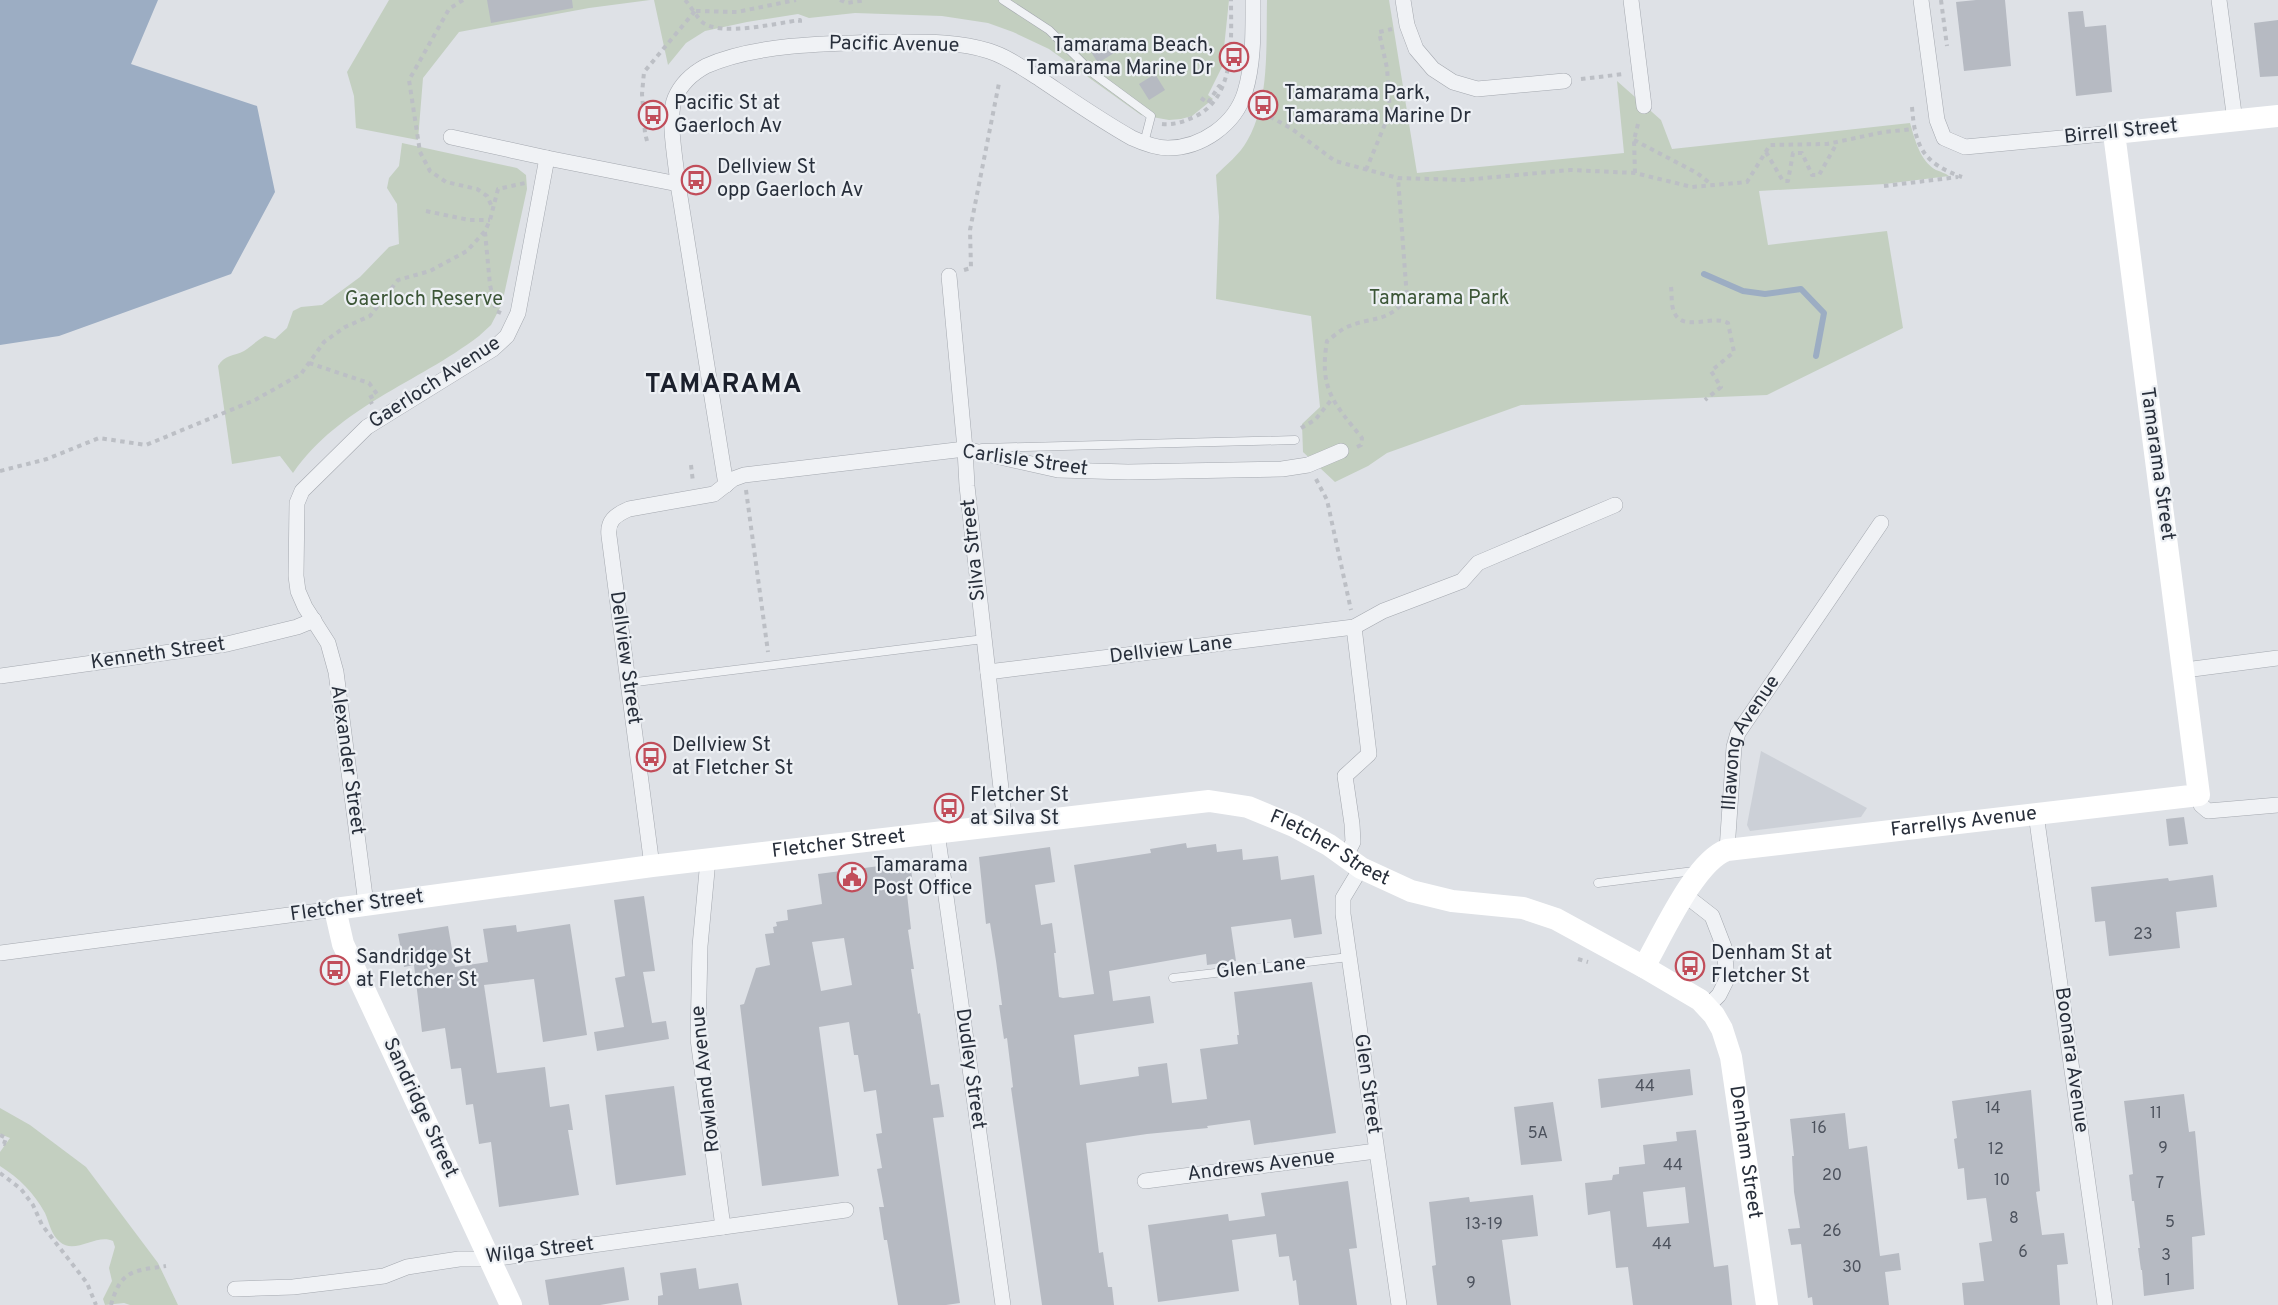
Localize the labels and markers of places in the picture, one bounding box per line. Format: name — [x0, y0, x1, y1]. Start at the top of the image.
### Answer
place label: Tamarama Beach, Tamarama Marine Dr — [1026, 33, 1213, 82]
bus stop icon: Tamarama Beach, Tamarama Marine Dr — [1218, 41, 1250, 73]
place label: Tamarama Park, Tamarama Marine Dr — [1284, 81, 1471, 130]
bus stop icon: Tamarama Park, Tamarama Marine Dr — [1247, 89, 1279, 121]
place label: Pacific St at Gaerloch Av — [674, 91, 782, 140]
bus stop icon: Pacific St at Gaerloch Av — [637, 99, 669, 131]
place label: Dellview St opp Gaerloch Av — [717, 155, 863, 204]
bus stop icon: Dellview St opp Gaerloch Av — [680, 164, 712, 196]
place label: Dellview St at Fletcher St — [672, 733, 793, 782]
bus stop icon: Dellview St at Fletcher St — [635, 741, 667, 773]
place label: Fletcher St at Silva St — [970, 783, 1069, 832]
bus stop icon: Fletcher St at Silva St — [933, 792, 965, 824]
place label: Tamarama Post Office — [873, 853, 972, 902]
public building icon: Tamarama Post Office — [836, 861, 868, 893]
place label: Denham St at Fletcher St — [1711, 941, 1832, 990]
place label: Sandridge St at Fletcher St — [356, 945, 477, 994]
bus stop icon: Denham St at Fletcher St — [1674, 950, 1706, 982]
bus stop icon: Sandridge St at Fletcher St — [319, 954, 351, 986]

